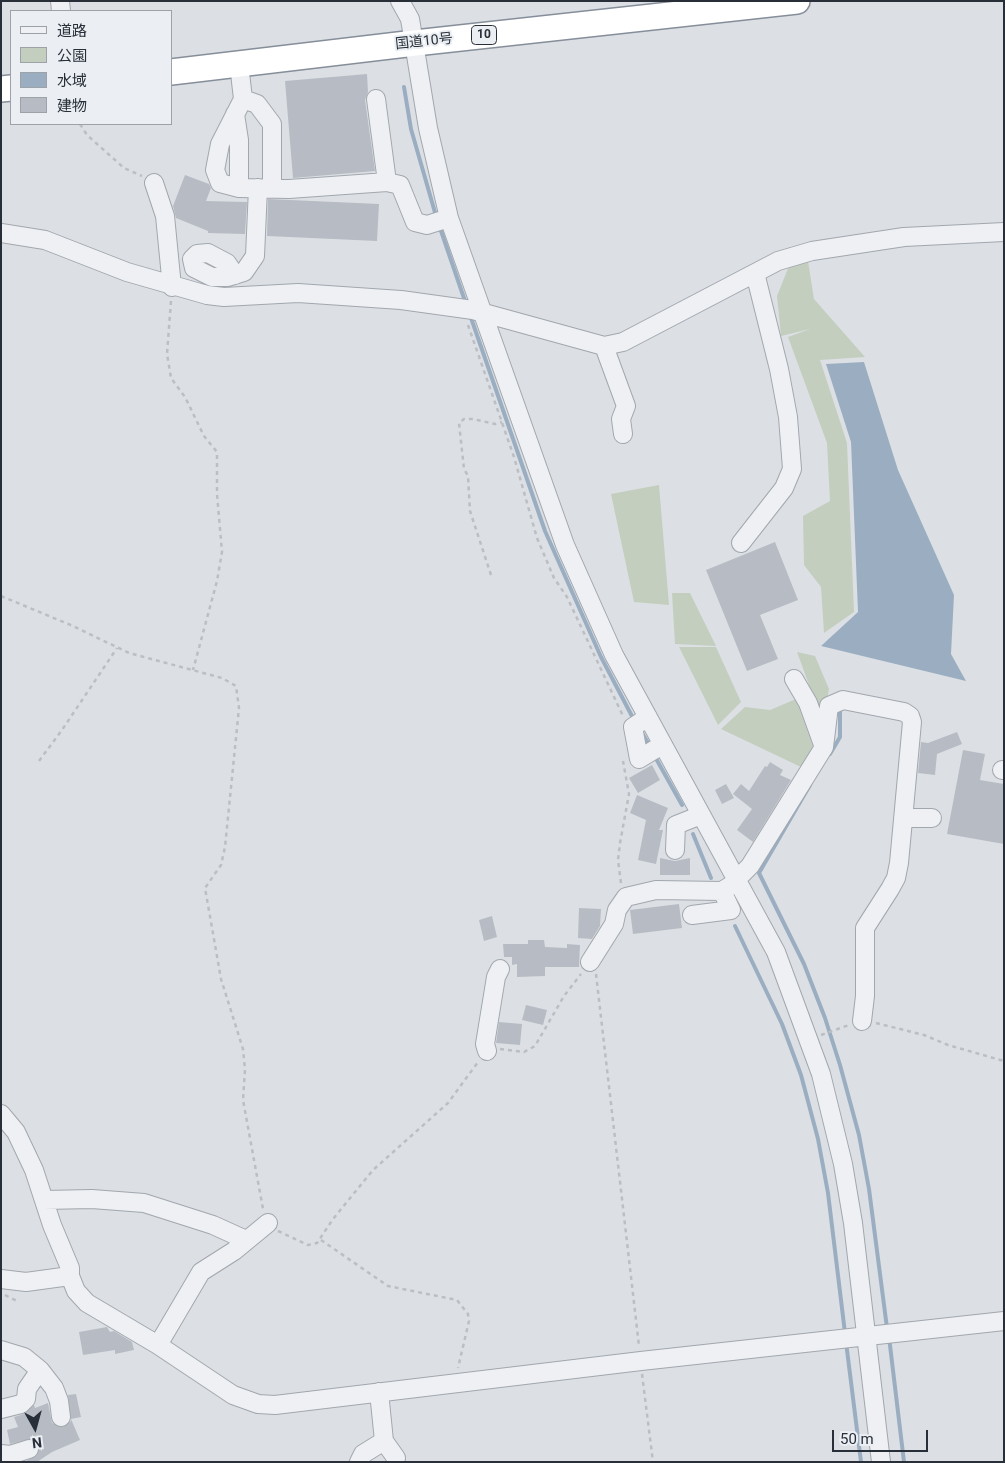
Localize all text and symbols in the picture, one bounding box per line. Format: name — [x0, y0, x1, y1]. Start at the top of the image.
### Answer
legend — [10, 10, 172, 125]
text: 道路 — [57, 22, 87, 40]
road number: 10 — [472, 26, 496, 44]
street label: 国道10号 — [394, 31, 454, 53]
text: 公園 — [57, 47, 87, 65]
text: 水域 — [57, 72, 87, 90]
text: 建物 — [57, 97, 87, 115]
north arrow — [10, 1403, 60, 1453]
scale bar — [835, 1420, 931, 1452]
text: 50 m — [840, 1430, 874, 1448]
text: N — [31, 1434, 43, 1451]

